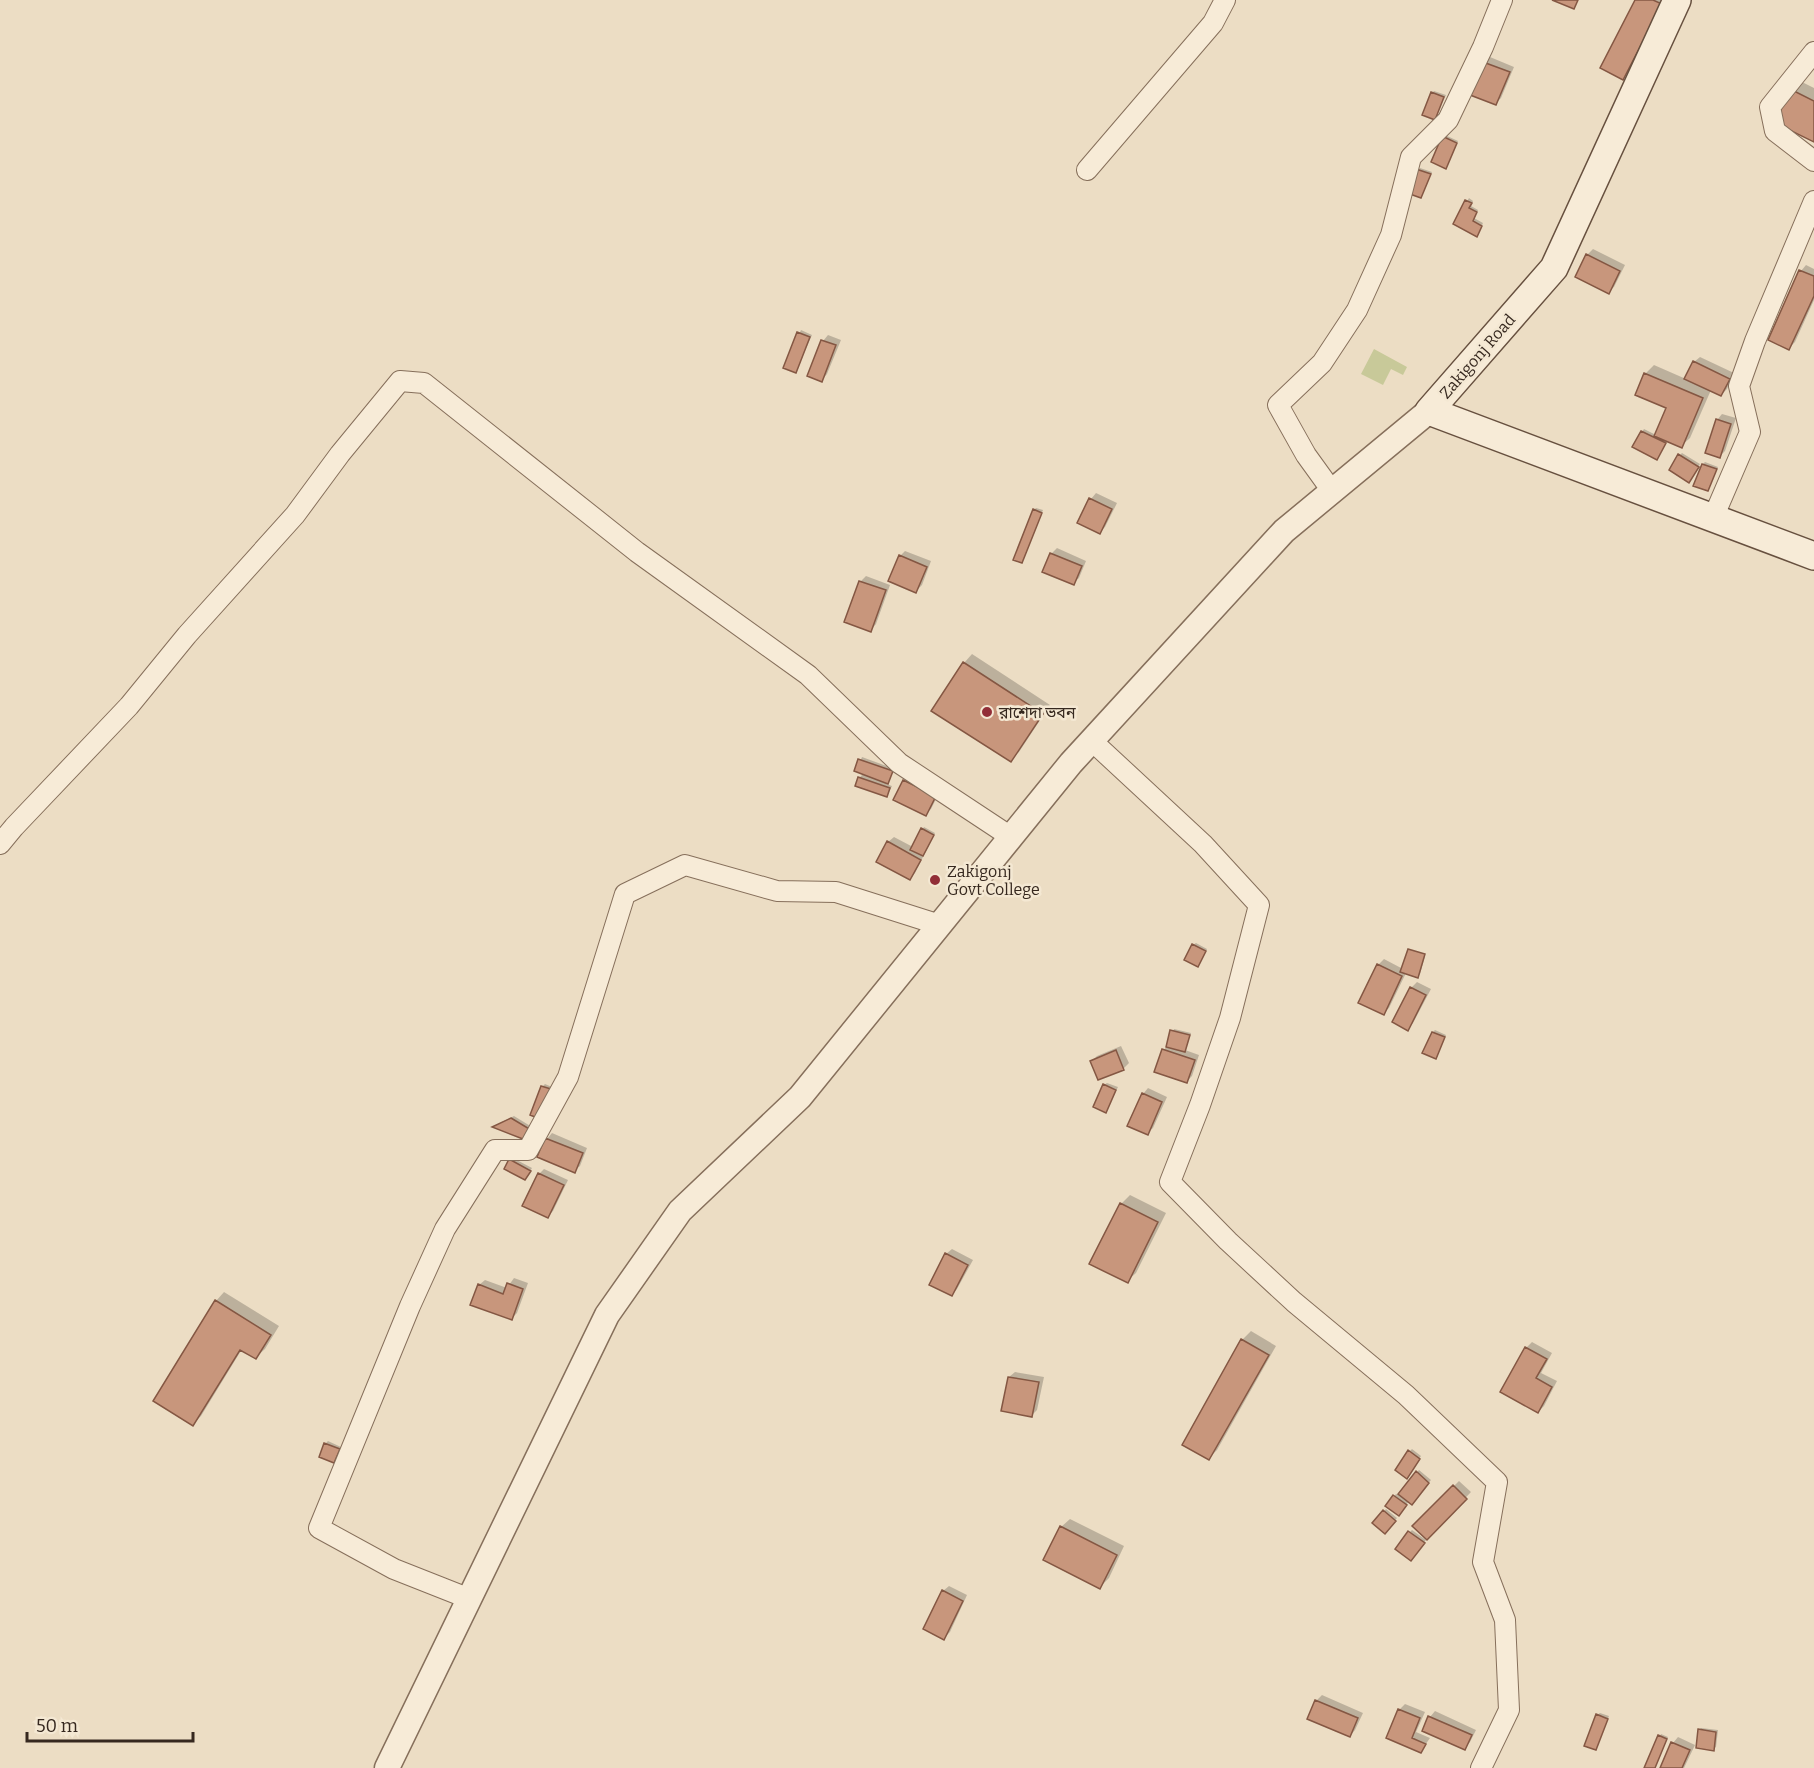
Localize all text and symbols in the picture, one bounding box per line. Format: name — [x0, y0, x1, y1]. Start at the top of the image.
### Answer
street label: Zakigonj Road — [1436, 310, 1519, 402]
place label: রাশেদা ভবন — [998, 703, 1076, 722]
marker: রাশেদা ভবন — [980, 705, 994, 719]
place label: Zakigonj Govt College — [947, 862, 1040, 899]
marker: Zakigonj Govt College — [928, 873, 942, 887]
scale bar — [27, 1705, 194, 1743]
text: 50 m — [36, 1715, 78, 1737]

